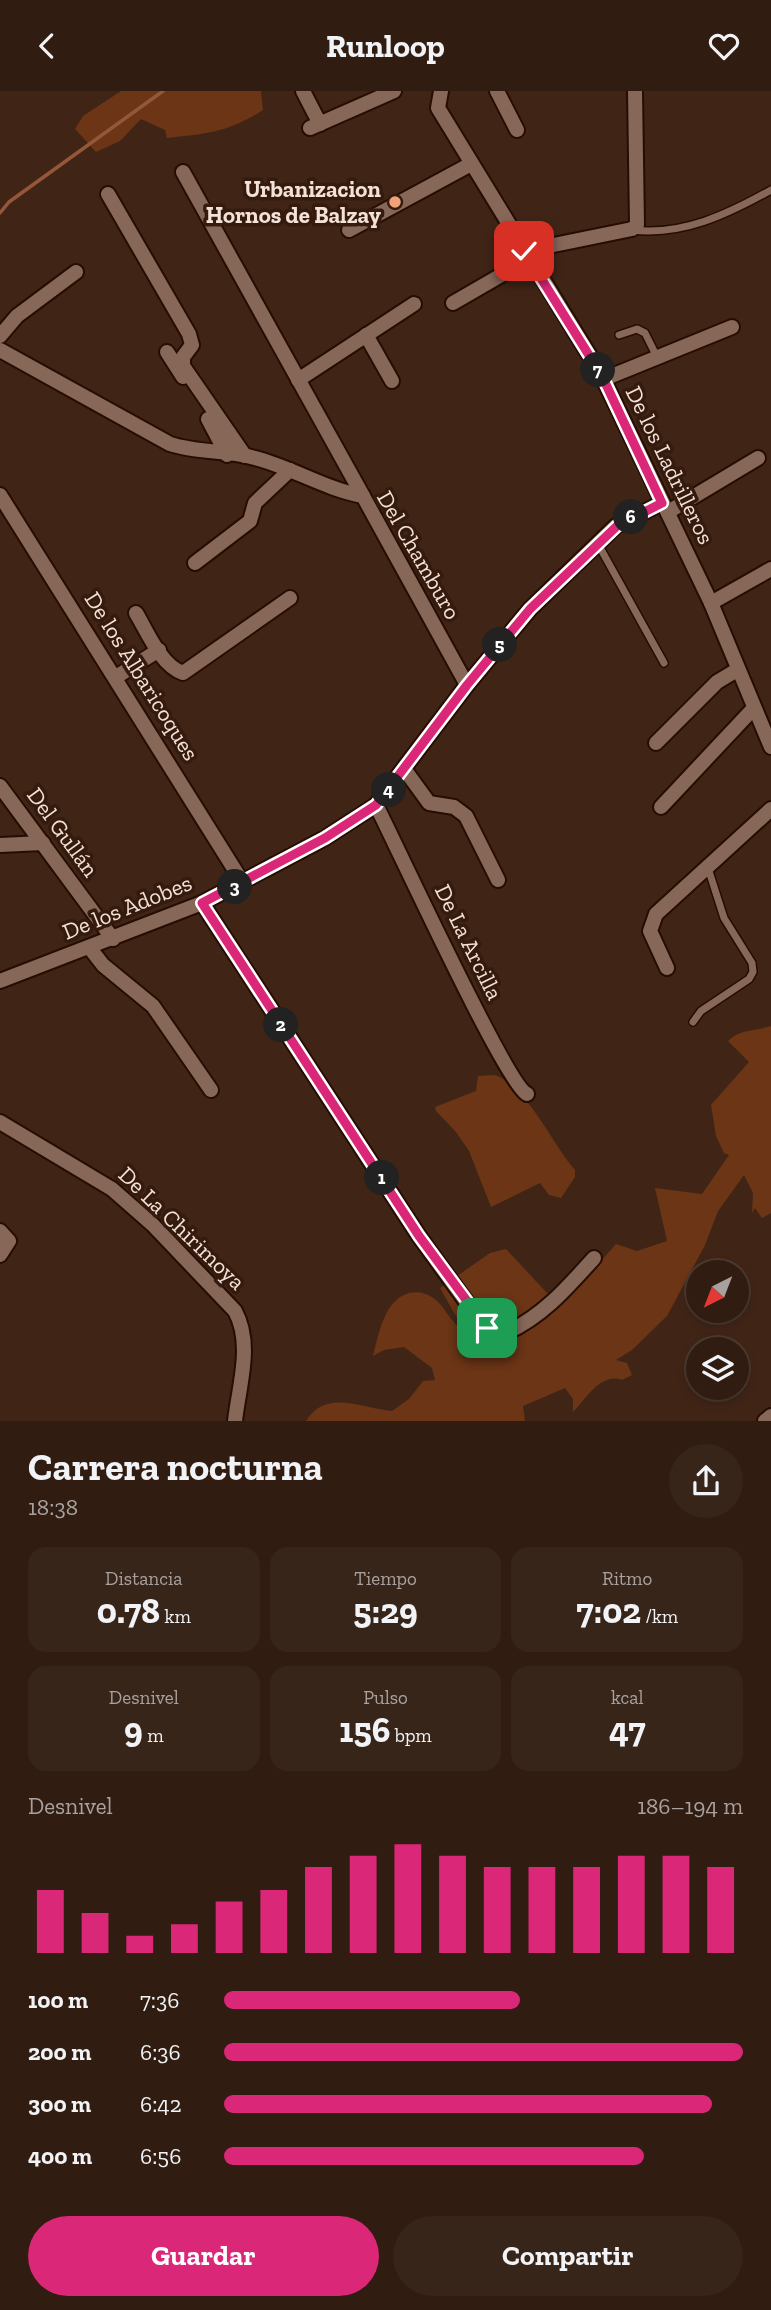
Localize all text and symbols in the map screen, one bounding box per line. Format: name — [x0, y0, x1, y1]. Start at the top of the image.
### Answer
icon: back — [28, 27, 66, 65]
text: Runloop — [326, 27, 445, 65]
icon: heart — [705, 27, 743, 65]
place label: Urbanizacion Hornos de Balzay — [206, 175, 382, 229]
marker: Urbanizacion Hornos de Balzay — [387, 194, 403, 210]
pin — [494, 221, 554, 281]
icon: check — [505, 232, 543, 270]
pin: 7 — [580, 353, 616, 387]
text: 7 — [593, 358, 602, 381]
street label: De los Ladrilleros — [620, 381, 720, 549]
street label: Del Chamburo — [371, 486, 467, 624]
pin: 6 — [614, 499, 648, 535]
text: 6 — [625, 505, 636, 528]
street label: De los Albaricoques — [79, 586, 205, 766]
pin: 5 — [482, 627, 518, 663]
text: 5 — [495, 633, 504, 656]
pin: 4 — [372, 773, 406, 807]
text: 4 — [383, 778, 394, 801]
street label: Del Gullán — [21, 782, 105, 882]
street label: De los Adobes — [58, 868, 196, 946]
pin: 3 — [218, 869, 252, 905]
text: 3 — [229, 875, 240, 898]
street label: De La Arcilla — [429, 880, 509, 1004]
pin: 2 — [264, 1007, 298, 1042]
text: 2 — [275, 1013, 286, 1036]
street label: De La Chirimoya — [113, 1160, 251, 1296]
pin: 1 — [364, 1161, 400, 1195]
text: 1 — [378, 1166, 385, 1189]
north arrow — [686, 1260, 749, 1323]
map controls — [686, 1260, 749, 1400]
pin — [457, 1298, 517, 1358]
icon: arrive — [468, 1309, 506, 1347]
button: layers — [686, 1337, 749, 1400]
text: Carrera nocturna — [28, 1444, 323, 1490]
button: share — [669, 1444, 743, 1518]
text: 18:38 — [28, 1493, 78, 1521]
text: Distancia — [105, 1567, 183, 1590]
text: Tiempo — [354, 1567, 417, 1590]
text: Ritmo — [602, 1567, 652, 1590]
text: 0.78 — [97, 1590, 160, 1632]
text: 5:29 — [353, 1590, 418, 1632]
text: 7:02 — [576, 1590, 641, 1632]
text: km — [160, 1605, 191, 1628]
text: /km — [641, 1605, 678, 1628]
text: Desnivel — [109, 1686, 179, 1709]
text: Pulso — [363, 1686, 408, 1709]
text: kcal — [611, 1686, 643, 1709]
text: 9 — [124, 1709, 143, 1751]
text: 156 — [339, 1709, 390, 1751]
text: 47 — [609, 1709, 645, 1751]
text: m — [143, 1724, 164, 1747]
text: bpm — [390, 1724, 432, 1747]
text: Desnivel — [28, 1792, 113, 1820]
text: 186–194 m — [637, 1792, 743, 1820]
text: 100 m — [28, 1986, 88, 2014]
text: 7:36 — [140, 1986, 179, 2014]
text: 200 m — [28, 2038, 91, 2066]
text: 6:36 — [140, 2038, 181, 2066]
text: 300 m — [28, 2090, 91, 2118]
text: 6:42 — [140, 2090, 182, 2118]
text: 400 m — [28, 2142, 92, 2170]
text: 6:56 — [140, 2142, 181, 2170]
button: Guardar — [28, 2216, 379, 2296]
button: Compartir — [393, 2216, 743, 2296]

